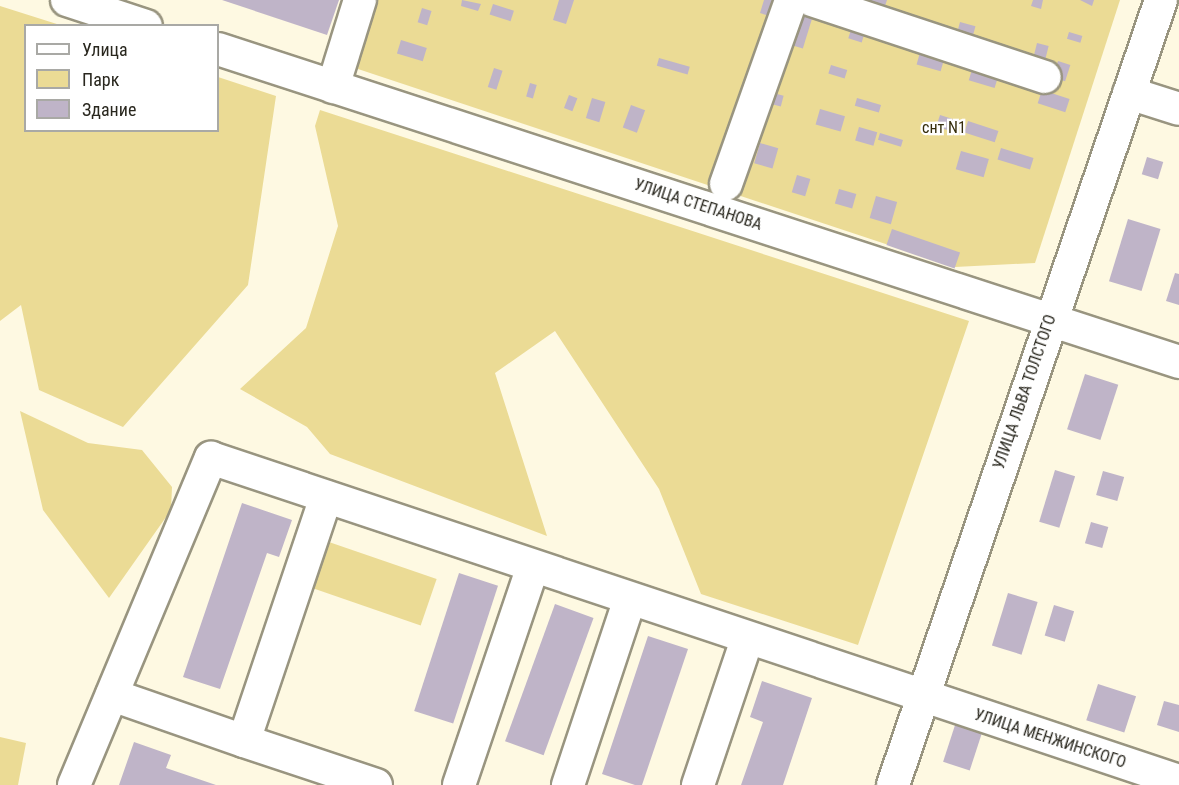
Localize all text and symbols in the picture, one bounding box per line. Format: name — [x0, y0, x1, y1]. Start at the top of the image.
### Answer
legend — [24, 24, 219, 132]
text: Улица — [82, 39, 128, 60]
text: Парк — [82, 69, 119, 90]
text: Здание — [82, 99, 136, 120]
park label: снт N1 — [922, 118, 966, 138]
street label: УЛИЦА СТЕПАНОВА — [632, 175, 764, 235]
street label: УЛИЦА ЛЬВА ТОЛСТОГО — [989, 312, 1061, 472]
street label: УЛИЦА МЕНЖИНСКОГО — [972, 705, 1128, 773]

